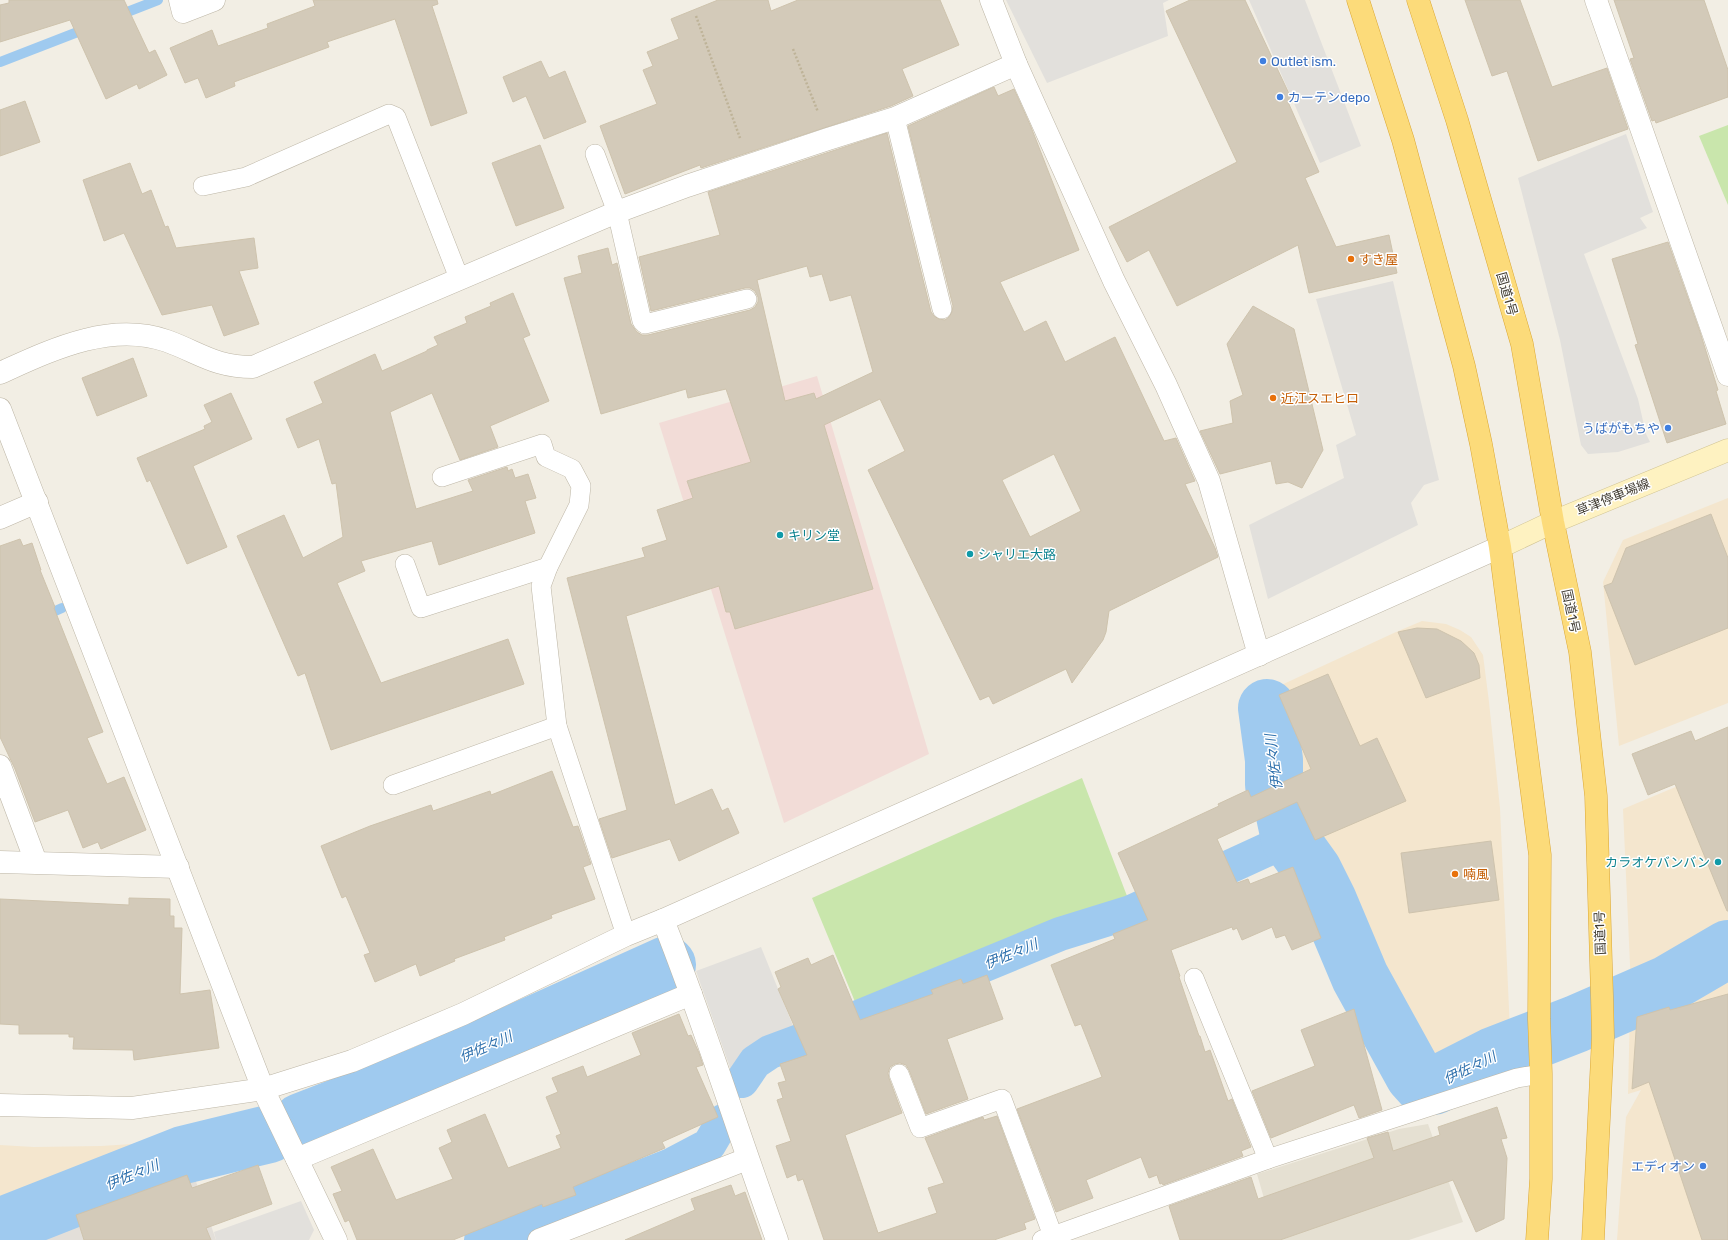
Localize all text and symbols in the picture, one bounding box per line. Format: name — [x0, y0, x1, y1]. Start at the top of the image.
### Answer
place label: Outlet ism. — [1271, 54, 1336, 69]
marker: Outlet ism. — [1258, 56, 1268, 66]
place label: カーテンdepo — [1288, 90, 1370, 105]
marker: カーテンdepo — [1275, 92, 1285, 102]
place label: すき屋 — [1359, 252, 1398, 267]
marker: すき屋 — [1346, 254, 1356, 264]
street label: 国道1号 — [1494, 271, 1520, 317]
place label: 近江スエヒロ — [1281, 391, 1359, 406]
marker: 近江スエヒロ — [1268, 393, 1278, 403]
place label: うばがもちや — [1582, 421, 1660, 436]
marker: うばがもちや — [1663, 423, 1673, 433]
street label: 草津停車場線 — [1574, 475, 1652, 519]
place label: キリン堂 — [788, 528, 840, 543]
marker: キリン堂 — [775, 530, 785, 540]
place label: シャリエ大路 — [978, 547, 1056, 562]
marker: シャリエ大路 — [965, 549, 975, 559]
street label: 国道1号 — [1559, 588, 1583, 634]
water label: 伊佐々川 — [1262, 731, 1286, 791]
place label: カラオケバンバン — [1605, 855, 1710, 870]
marker: カラオケバンバン — [1713, 857, 1723, 867]
place label: 喃風 — [1463, 867, 1489, 882]
marker: 喃風 — [1450, 869, 1460, 879]
street label: 国道1号 — [1592, 910, 1608, 956]
water label: 伊佐々川 — [982, 935, 1042, 972]
water label: 伊佐々川 — [457, 1027, 517, 1066]
water label: 伊佐々川 — [1441, 1047, 1501, 1088]
water label: 伊佐々川 — [103, 1156, 163, 1193]
place label: エディオン — [1631, 1159, 1695, 1174]
marker: エディオン — [1698, 1161, 1708, 1171]

